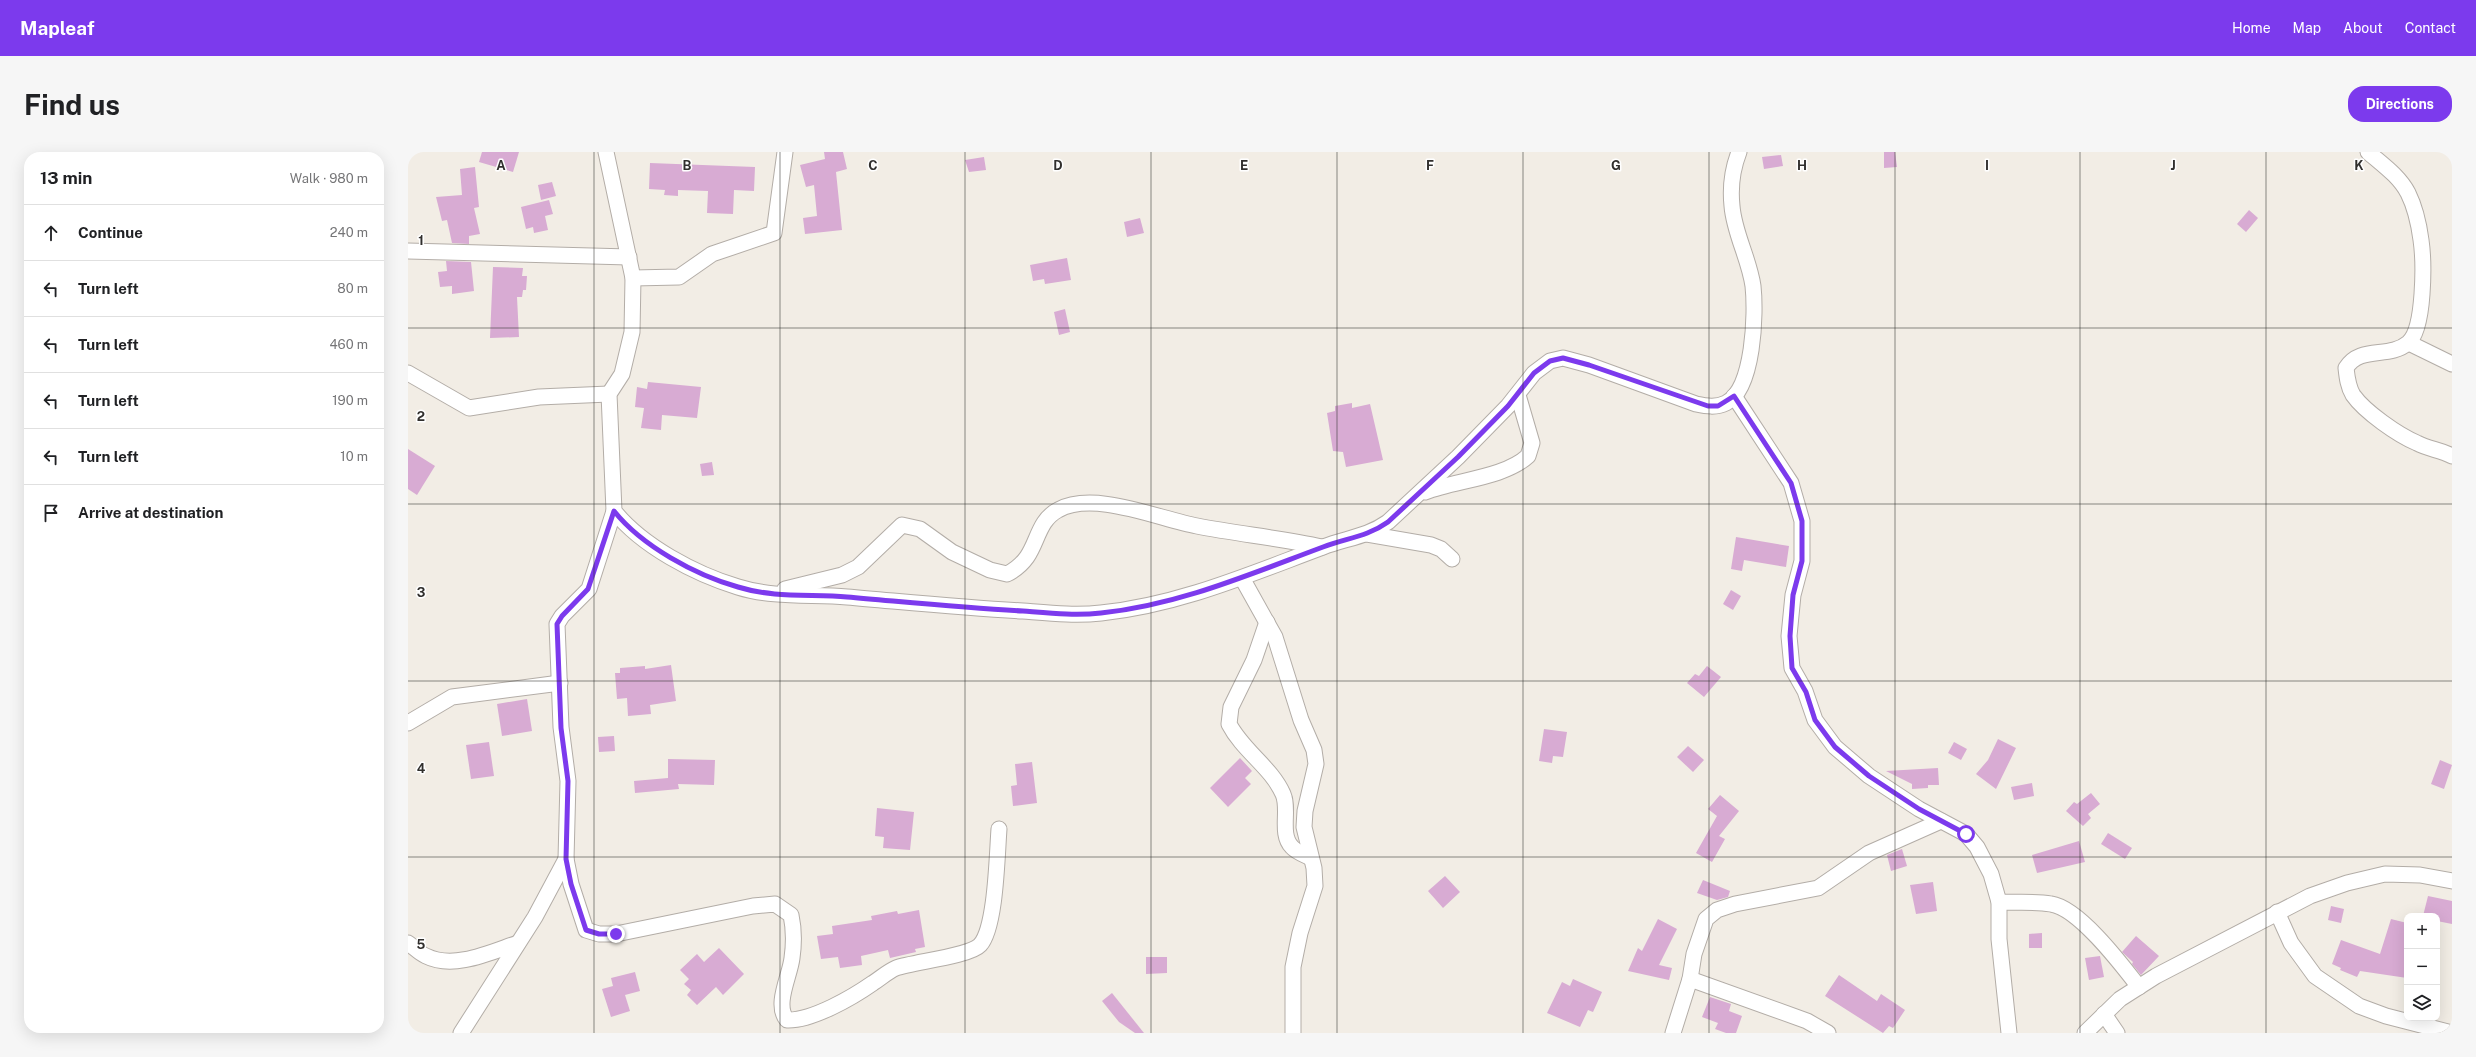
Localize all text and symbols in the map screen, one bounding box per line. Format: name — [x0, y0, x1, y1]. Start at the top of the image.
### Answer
text: Mapleaf — [20, 17, 94, 39]
text: Home — [2232, 20, 2271, 36]
text: Map — [2293, 20, 2321, 36]
text: About — [2343, 20, 2383, 36]
text: Contact — [2405, 20, 2456, 36]
button: Directions — [2348, 86, 2452, 122]
text: Find us — [24, 88, 120, 121]
text: A — [496, 158, 506, 173]
text: B — [683, 158, 692, 173]
text: C — [868, 158, 878, 173]
text: D — [1053, 158, 1063, 173]
text: E — [1240, 158, 1248, 173]
text: F — [1426, 158, 1434, 173]
text: G — [1611, 158, 1621, 173]
text: H — [1797, 158, 1807, 173]
text: I — [1985, 158, 1989, 173]
text: J — [2170, 158, 2176, 173]
text: K — [2354, 158, 2364, 173]
text: 13 min — [40, 168, 92, 188]
text: Walk · 980 m — [290, 171, 368, 186]
icon: ahead — [40, 222, 62, 244]
text: Continue — [78, 224, 143, 241]
text: 240 m — [330, 225, 368, 240]
text: 1 — [418, 233, 424, 248]
icon: left — [40, 278, 62, 300]
text: Turn left — [78, 280, 139, 297]
text: 80 m — [337, 281, 368, 296]
icon: left — [40, 334, 62, 356]
text: Turn left — [78, 336, 139, 353]
text: 460 m — [329, 337, 368, 352]
icon: left — [40, 390, 62, 412]
text: Turn left — [78, 392, 139, 409]
text: 190 m — [332, 393, 368, 408]
text: 2 — [417, 409, 425, 424]
icon: left — [40, 446, 62, 468]
text: Turn left — [78, 448, 139, 465]
text: 10 m — [340, 449, 368, 464]
icon: arrive — [40, 502, 62, 524]
text: Arrive at destination — [78, 504, 223, 521]
text: 3 — [417, 585, 426, 600]
text: 4 — [417, 761, 426, 776]
route start — [1957, 825, 1975, 843]
map controls — [2404, 913, 2440, 1021]
button: + — [2404, 913, 2440, 949]
route end — [607, 925, 625, 943]
text: 5 — [417, 937, 426, 952]
button: − — [2404, 949, 2440, 985]
button: layers — [2404, 985, 2440, 1021]

